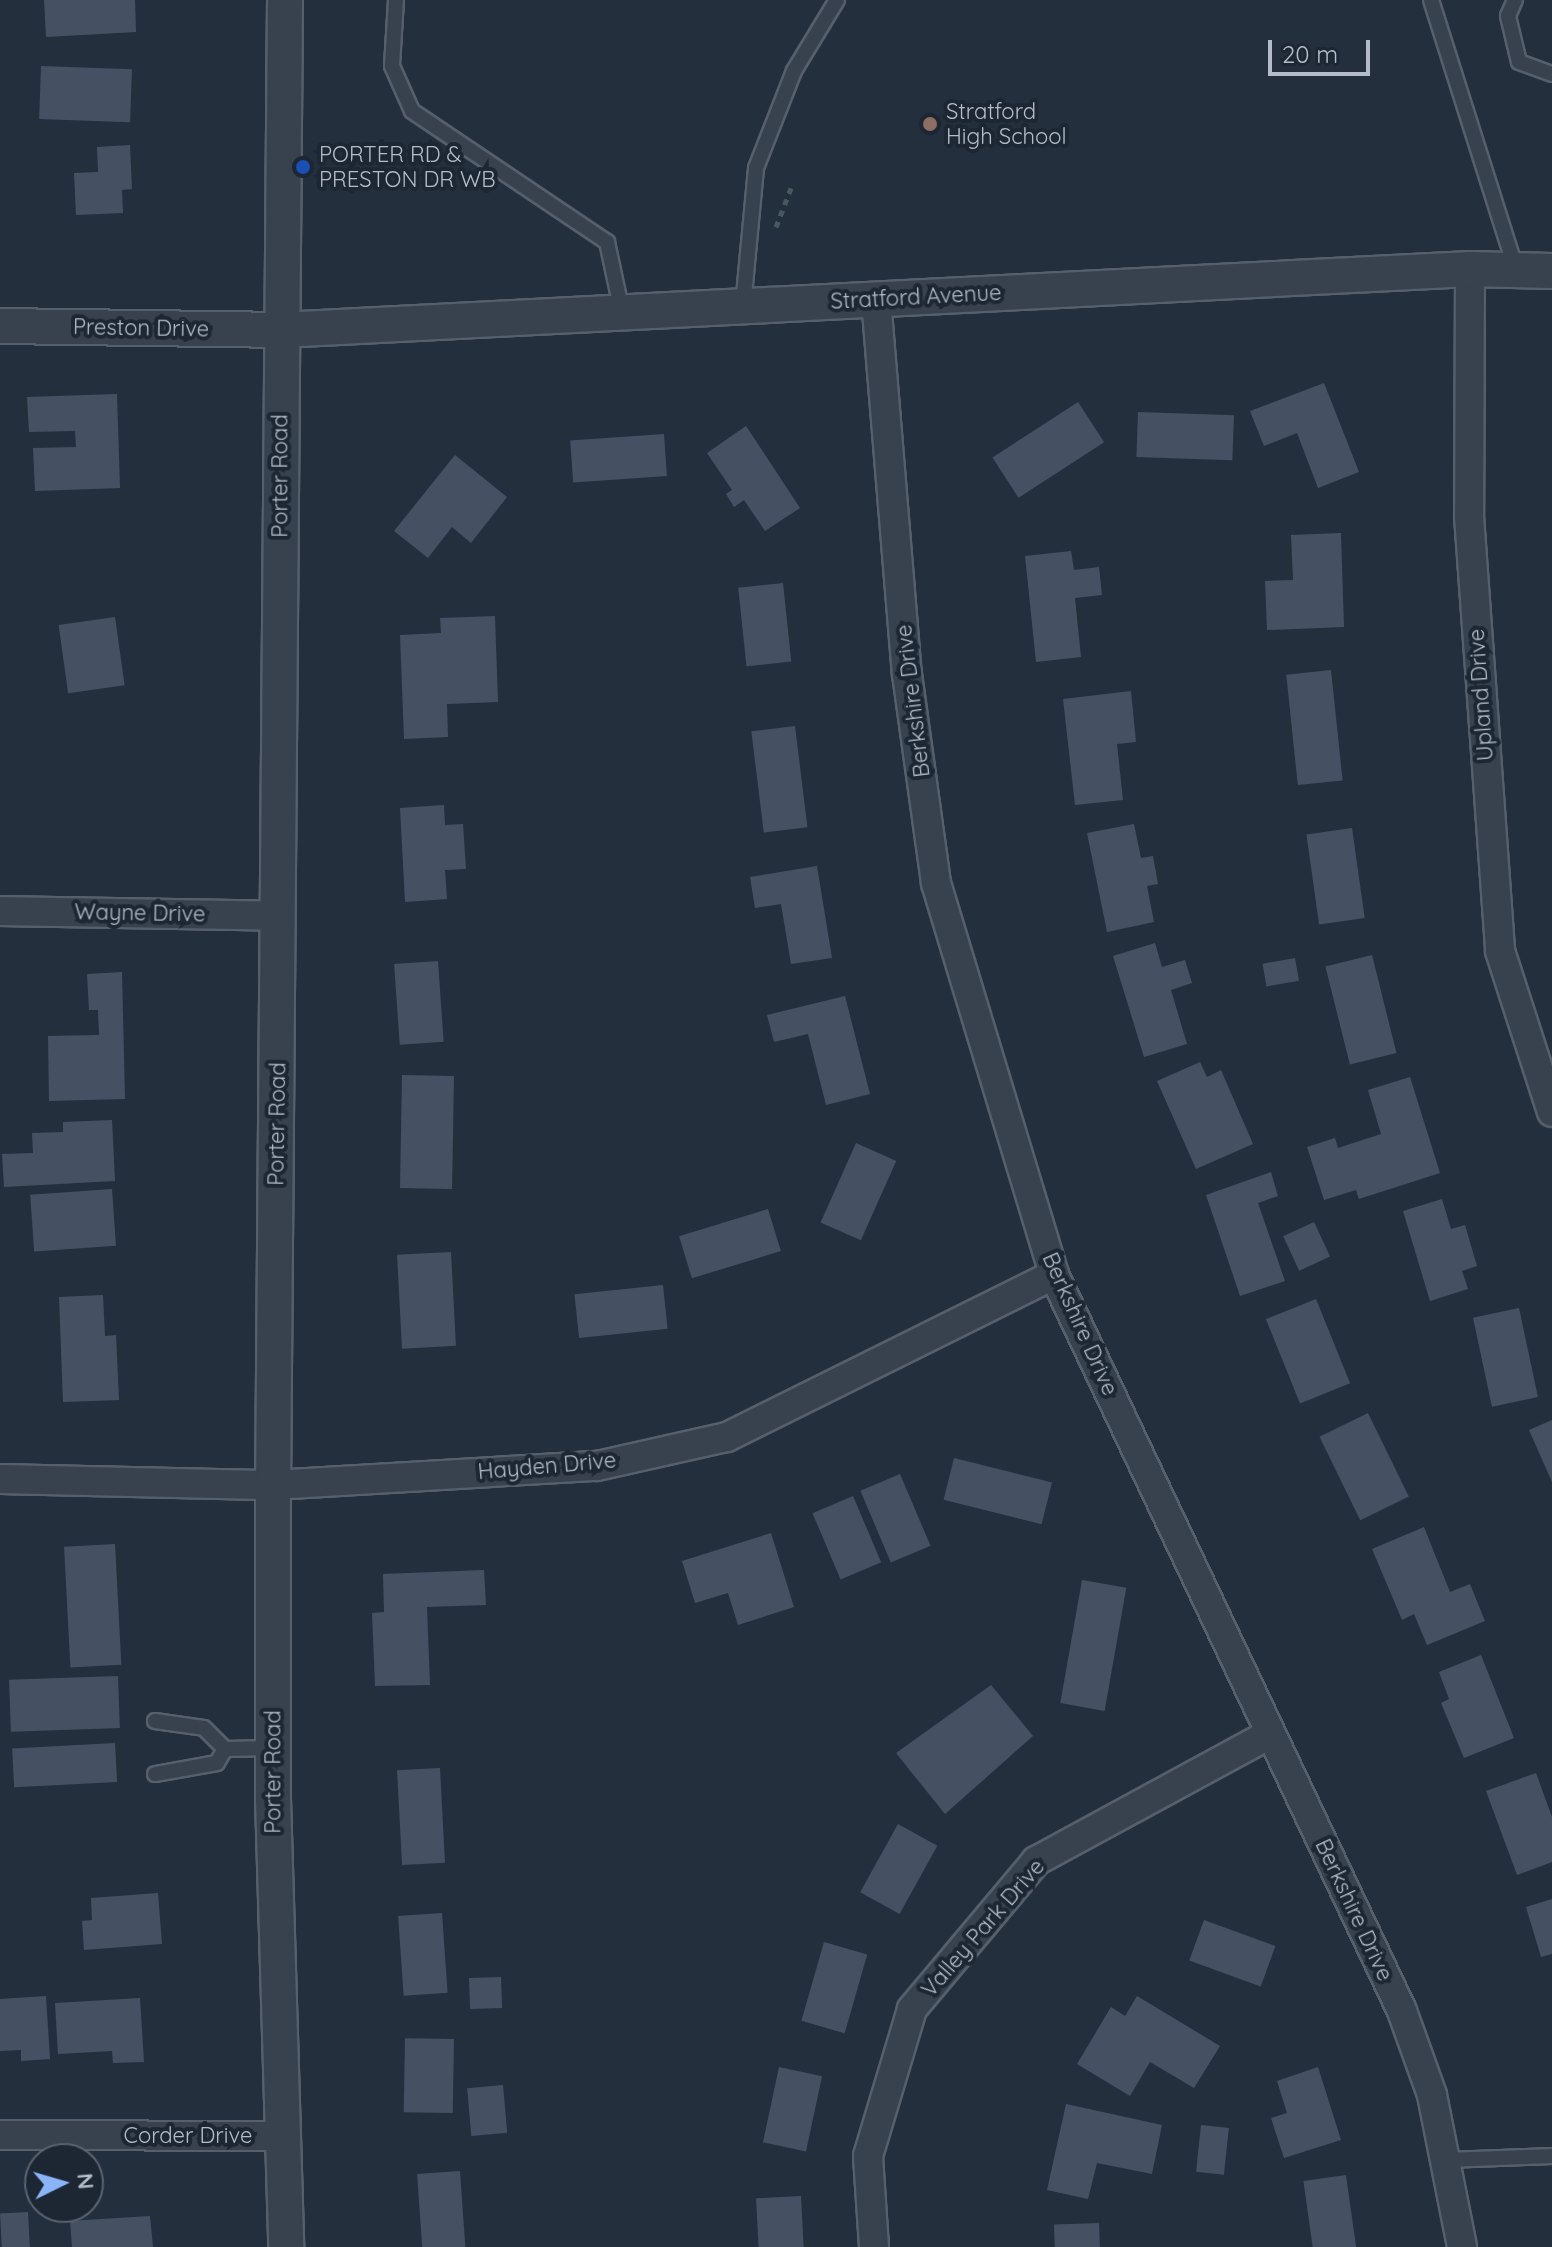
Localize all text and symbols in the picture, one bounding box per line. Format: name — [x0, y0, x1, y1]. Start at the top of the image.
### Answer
scale bar — [1272, 24, 1374, 74]
text: 20 m — [1282, 39, 1338, 69]
place label: Stratford High School — [946, 98, 1067, 150]
marker: Stratford High School — [921, 115, 939, 133]
place label: PORTER RD & PRESTON DR WB — [319, 141, 496, 192]
marker: PORTER RD & PRESTON DR WB — [294, 158, 312, 176]
street label: Stratford Avenue — [830, 279, 1002, 315]
street label: Preston Drive — [73, 314, 209, 342]
street label: Porter Road — [267, 414, 293, 538]
street label: Berkshire Drive — [891, 623, 935, 779]
street label: Upland Drive — [1463, 628, 1499, 762]
street label: Wayne Drive — [74, 899, 206, 927]
street label: Porter Road — [263, 1062, 291, 1186]
street label: Berkshire Drive — [1037, 1248, 1123, 1400]
street label: Hayden Drive — [477, 1447, 617, 1485]
street label: Porter Road — [260, 1710, 286, 1834]
street label: Berkshire Drive — [1310, 1835, 1398, 1985]
street label: Valley Park Drive — [916, 1854, 1050, 2002]
street label: Corder Drive — [124, 2123, 252, 2149]
north arrow — [24, 2143, 104, 2223]
text: N — [71, 2172, 101, 2190]

